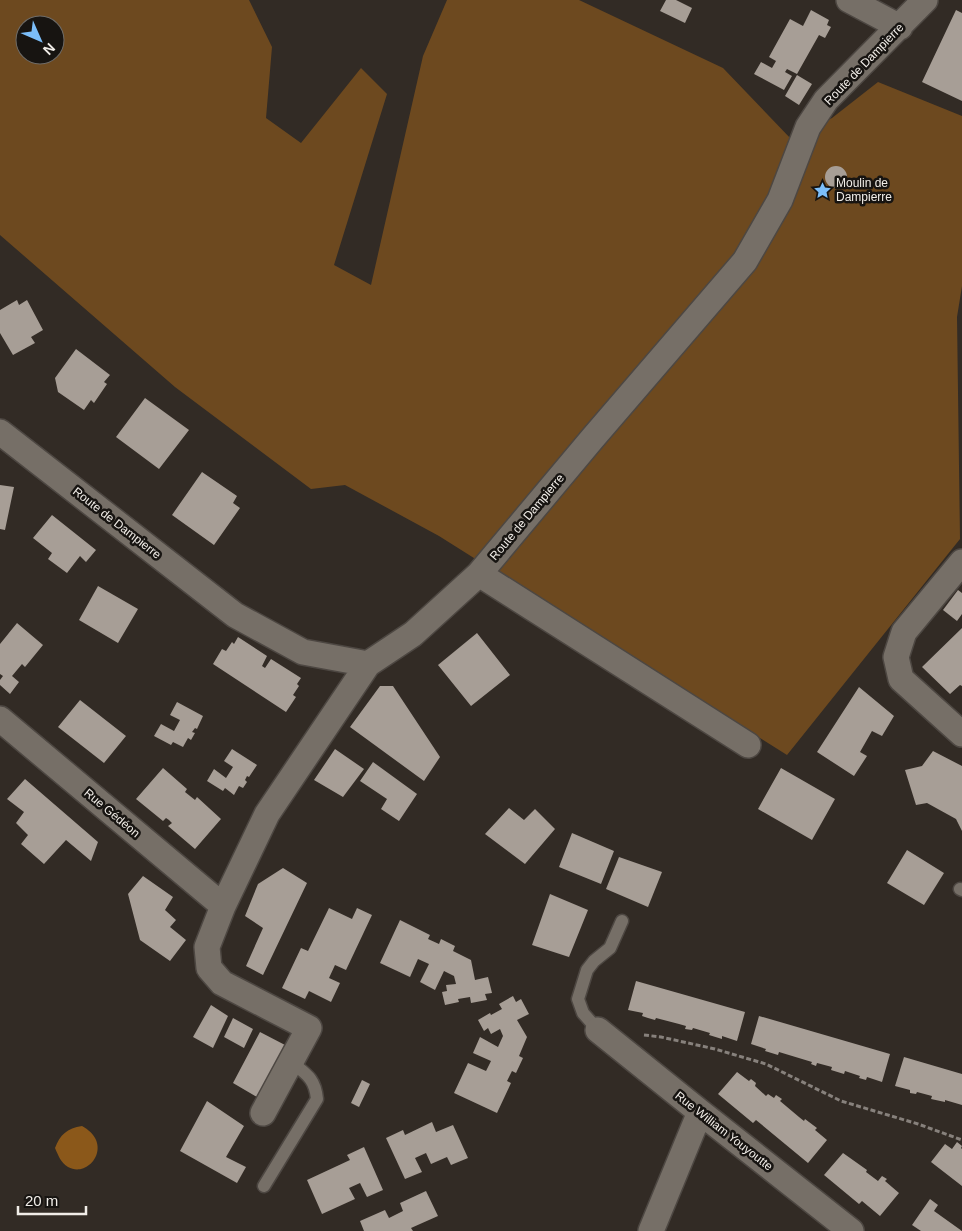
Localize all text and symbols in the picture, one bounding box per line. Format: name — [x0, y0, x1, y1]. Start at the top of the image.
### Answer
north arrow — [15, 15, 65, 65]
street label: Route de Dampierre — [821, 20, 907, 108]
text: N — [40, 40, 58, 58]
place label: Moulin de Dampierre — [836, 176, 892, 204]
place icon: Moulin de Dampierre — [812, 180, 832, 200]
street label: Route de Dampierre — [487, 471, 567, 563]
street label: Route de Dampierre — [70, 484, 164, 562]
street label: Rue Gédéon — [81, 786, 143, 840]
street label: Rue William Youyoutte — [672, 1089, 776, 1174]
scale bar — [18, 1184, 85, 1216]
text: 20 m — [25, 1192, 58, 1209]

